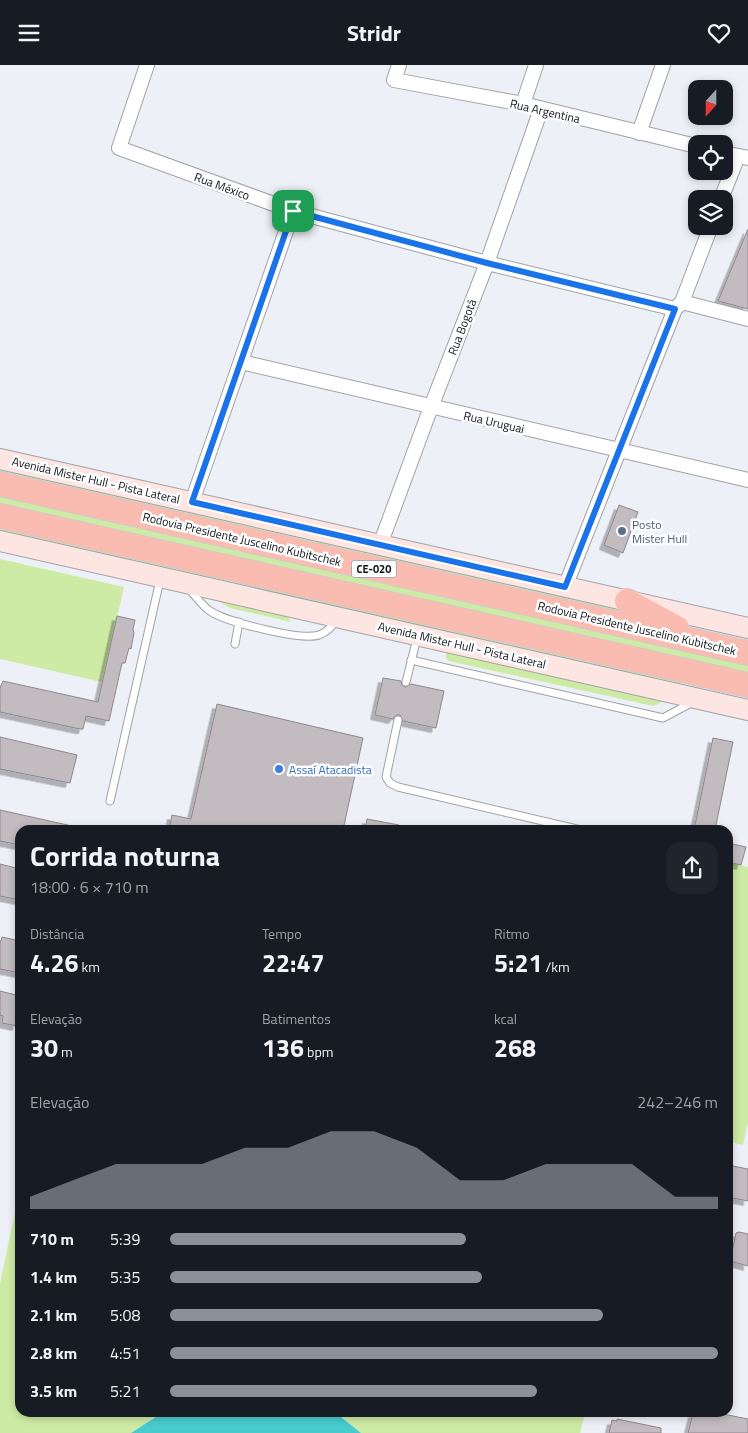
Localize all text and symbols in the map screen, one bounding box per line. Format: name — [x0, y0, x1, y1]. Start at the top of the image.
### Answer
text: Stridr — [347, 16, 401, 50]
icon: menu — [15, 19, 43, 47]
icon: heart — [705, 19, 733, 47]
north arrow — [688, 80, 732, 125]
map controls — [688, 80, 733, 235]
street label: Rua Argentina — [508, 94, 582, 128]
button: locate — [688, 135, 733, 180]
street label: Rua México — [192, 167, 252, 205]
pin — [272, 190, 314, 232]
button: layers — [688, 190, 733, 235]
icon: arrive — [279, 197, 307, 225]
street label: Rua Bogotá — [443, 296, 481, 358]
street label: Rua Uruguai — [462, 406, 526, 438]
street label: Avenida Mister Hull - Pista Lateral — [10, 451, 182, 509]
street label: Rodovia Presidente Juscelino Kubitschek — [141, 507, 343, 571]
place label: Posto Mister Hull — [632, 515, 687, 548]
marker: Posto Mister Hull — [616, 525, 628, 537]
road number: CE-020 — [352, 561, 396, 577]
street label: Rodovia Presidente Juscelino Kubitschek — [536, 596, 738, 660]
street label: Avenida Mister Hull - Pista Lateral — [376, 616, 548, 674]
place label: Assaí Atacadista — [289, 760, 372, 779]
marker: Assaí Atacadista — [273, 763, 285, 775]
text: Corrida noturna — [30, 834, 220, 877]
button: share — [666, 842, 718, 894]
text: 18:00 · 6 × 710 m — [30, 875, 149, 899]
text: Distância — [30, 923, 84, 944]
text: Tempo — [262, 923, 302, 944]
text: Ritmo — [494, 923, 530, 944]
text: 4.26 — [30, 944, 78, 982]
text: 22:47 — [262, 944, 324, 982]
text: 5:21 — [494, 944, 542, 982]
text: km — [78, 956, 100, 977]
text: /km — [542, 956, 570, 977]
text: Elevação — [30, 1008, 82, 1029]
text: Batimentos — [262, 1008, 331, 1029]
text: kcal — [494, 1008, 517, 1029]
text: 30 — [30, 1029, 58, 1067]
text: 136 — [262, 1029, 304, 1067]
text: 268 — [494, 1029, 536, 1067]
text: m — [58, 1041, 73, 1062]
text: bpm — [304, 1041, 334, 1062]
text: Elevação — [30, 1090, 90, 1114]
text: 242–246 m — [637, 1090, 718, 1114]
text: 710 m — [30, 1227, 74, 1251]
text: 5:39 — [110, 1227, 140, 1251]
text: 1.4 km — [30, 1265, 77, 1289]
text: 5:35 — [110, 1265, 140, 1289]
text: 2.1 km — [30, 1303, 77, 1327]
text: 5:08 — [110, 1303, 140, 1327]
text: 2.8 km — [30, 1341, 77, 1365]
text: 4:51 — [110, 1341, 140, 1365]
text: 3.5 km — [30, 1379, 77, 1403]
text: 5:21 — [110, 1379, 140, 1403]

